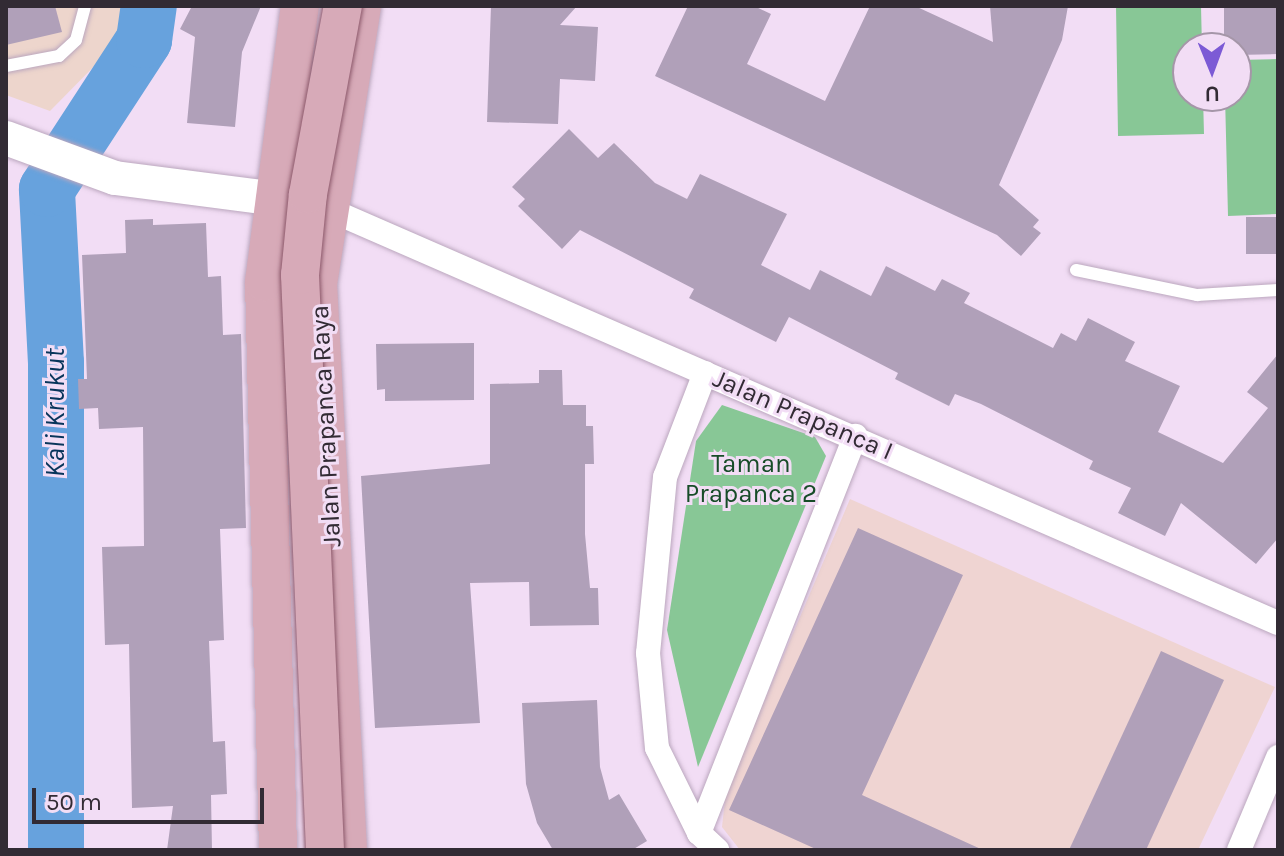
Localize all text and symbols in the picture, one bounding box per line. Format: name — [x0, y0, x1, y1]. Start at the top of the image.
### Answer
north arrow — [1172, 32, 1252, 112]
text: U — [1205, 81, 1220, 107]
street label: Jalan Prapanca Raya — [304, 304, 348, 548]
water label: Kali Krukut — [38, 348, 72, 478]
street label: Jalan Prapanca I — [708, 363, 898, 467]
park label: Taman Prapanca 2 — [685, 448, 817, 510]
scale bar — [36, 772, 268, 822]
text: 50 m — [46, 788, 102, 816]

